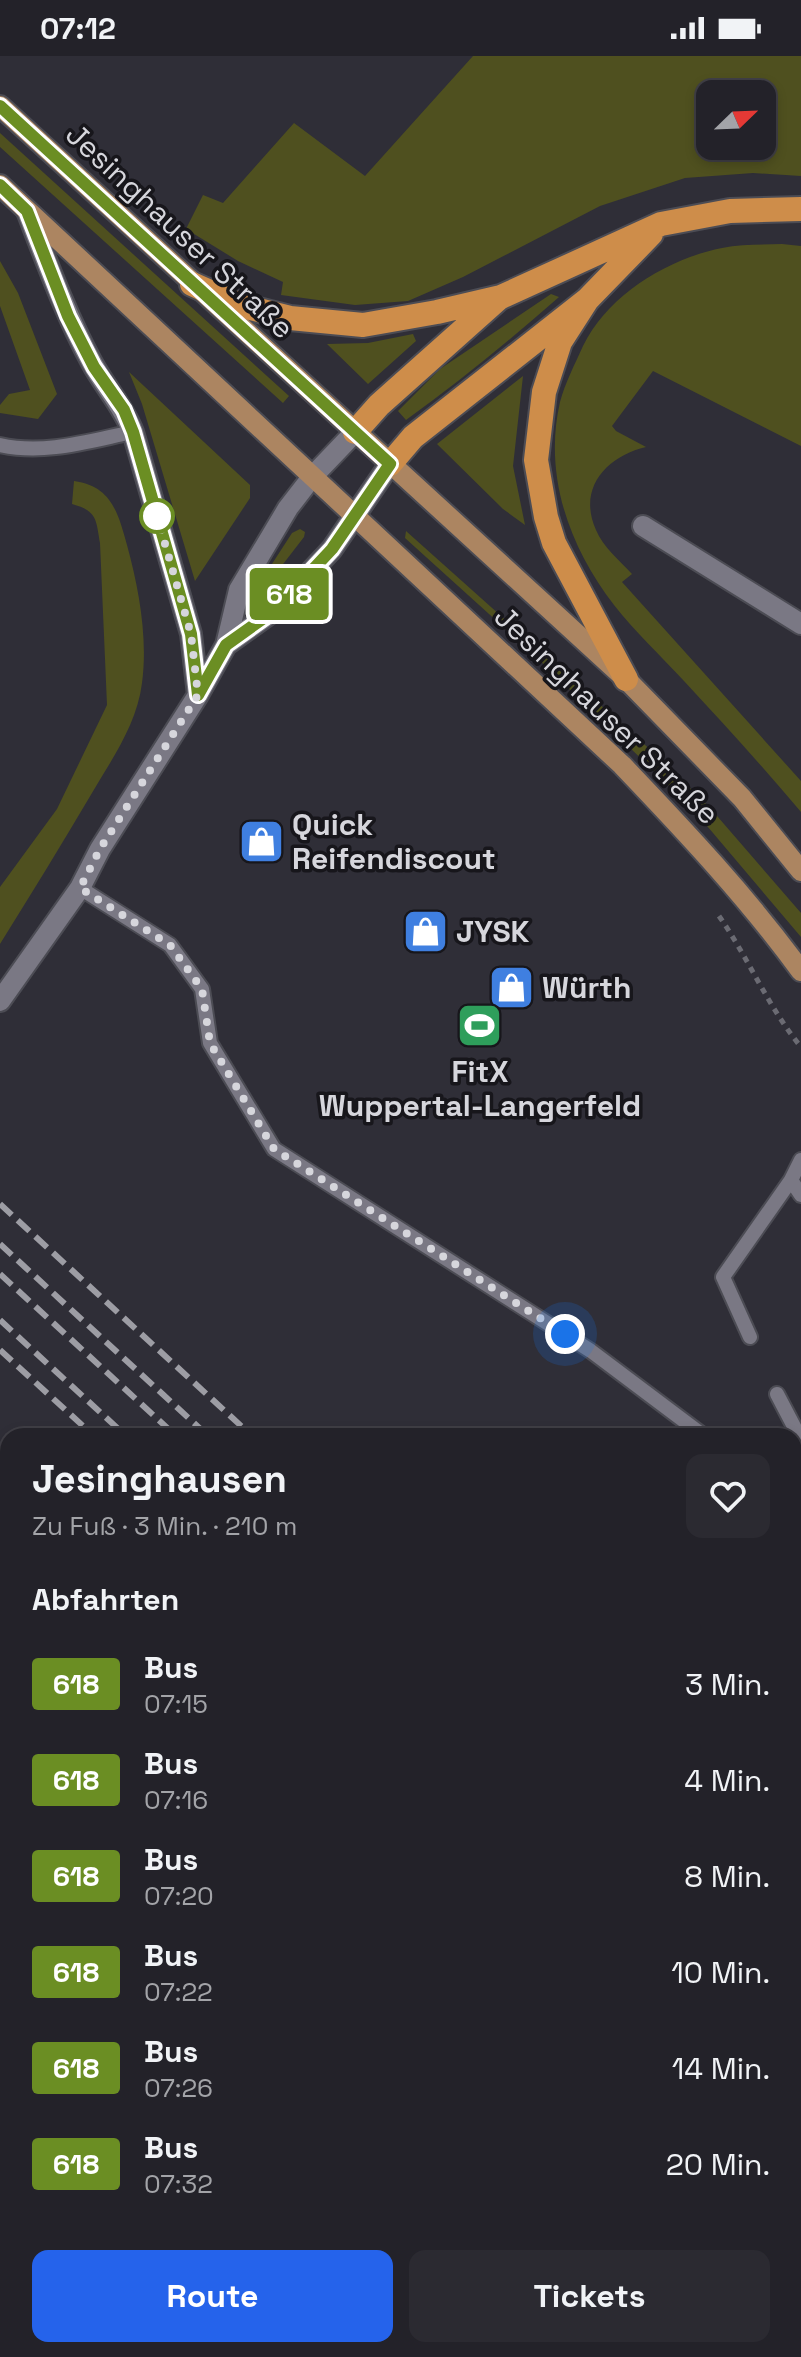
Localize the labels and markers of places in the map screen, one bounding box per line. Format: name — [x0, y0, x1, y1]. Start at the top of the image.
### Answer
unlabelled marker — [140, 499, 174, 533]
place label: Quick Reifendiscout — [292, 805, 496, 878]
shop icon: Quick Reifendiscout — [237, 817, 285, 865]
shop icon: JYSK — [401, 907, 449, 955]
place label: JYSK — [456, 912, 530, 951]
shop icon: Würth — [487, 963, 535, 1011]
place label: Würth — [542, 968, 631, 1007]
sports icon: FitX Wuppertal-Langerfeld — [456, 1001, 504, 1049]
place label: FitX Wuppertal-Langerfeld — [319, 1052, 641, 1125]

